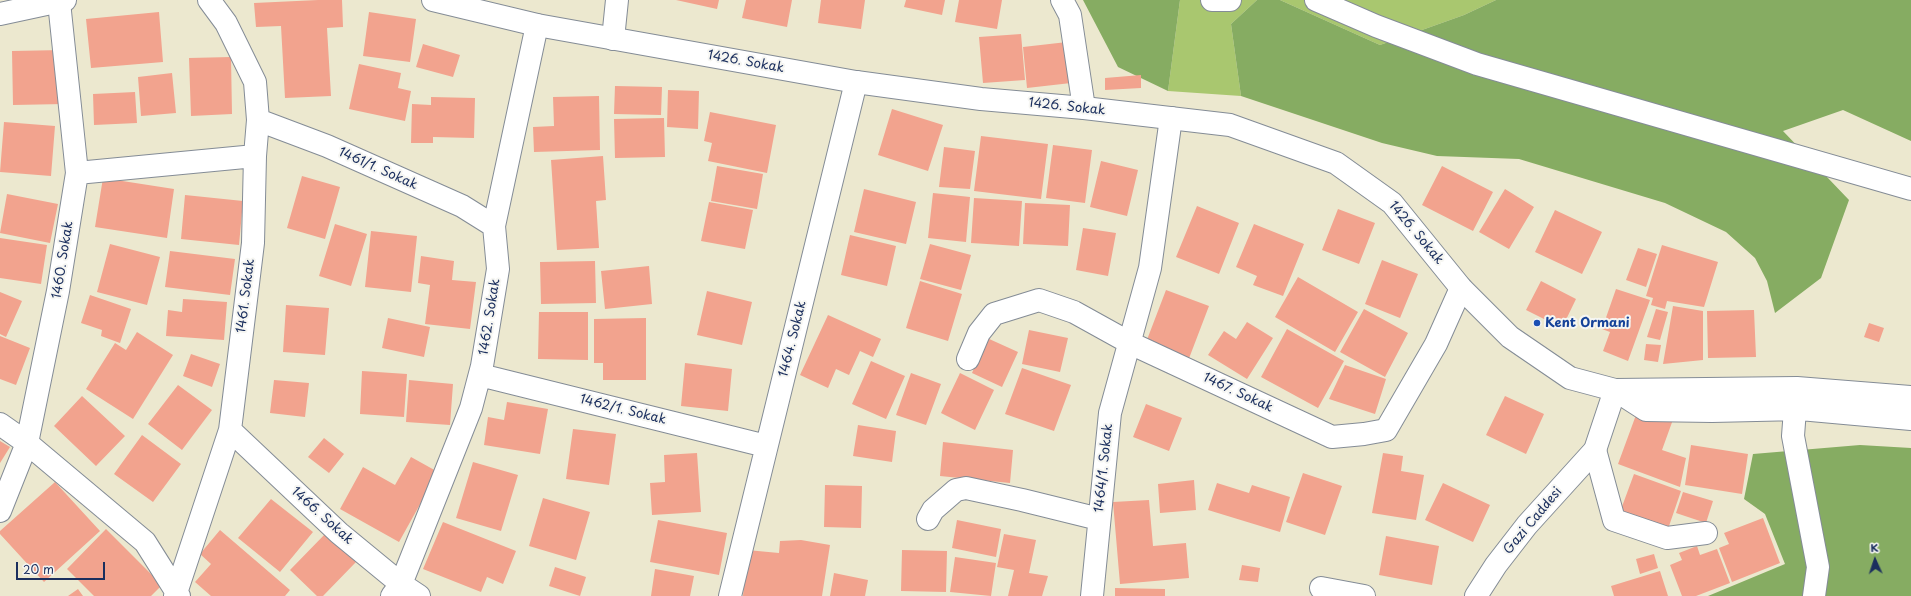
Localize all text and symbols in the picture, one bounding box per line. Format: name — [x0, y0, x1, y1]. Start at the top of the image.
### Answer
street label: 1426. Sokak — [707, 48, 785, 76]
street label: 1426. Sokak — [1028, 95, 1106, 119]
street label: 1461/1. Sokak — [336, 145, 420, 193]
street label: 1426. Sokak — [1385, 198, 1447, 268]
street label: 1460. Sokak — [49, 220, 77, 300]
street label: 1461. Sokak — [234, 258, 258, 334]
street label: 1462. Sokak — [476, 278, 504, 356]
street label: 1464. Sokak — [776, 299, 810, 379]
place label: Kent Ormani — [1545, 315, 1629, 331]
marker: Kent Ormani — [1532, 318, 1542, 328]
street label: 1467. Sokak — [1201, 370, 1275, 416]
street label: 1462/1. Sokak — [578, 392, 668, 428]
street label: 1464/1. Sokak — [1092, 423, 1116, 513]
street label: 1466. Sokak — [288, 484, 356, 548]
street label: Gazi Caddesi — [1501, 484, 1565, 558]
text: K — [1870, 539, 1879, 556]
north arrow — [1855, 540, 1895, 580]
scale bar — [18, 554, 107, 580]
text: 20 m — [23, 560, 54, 578]

